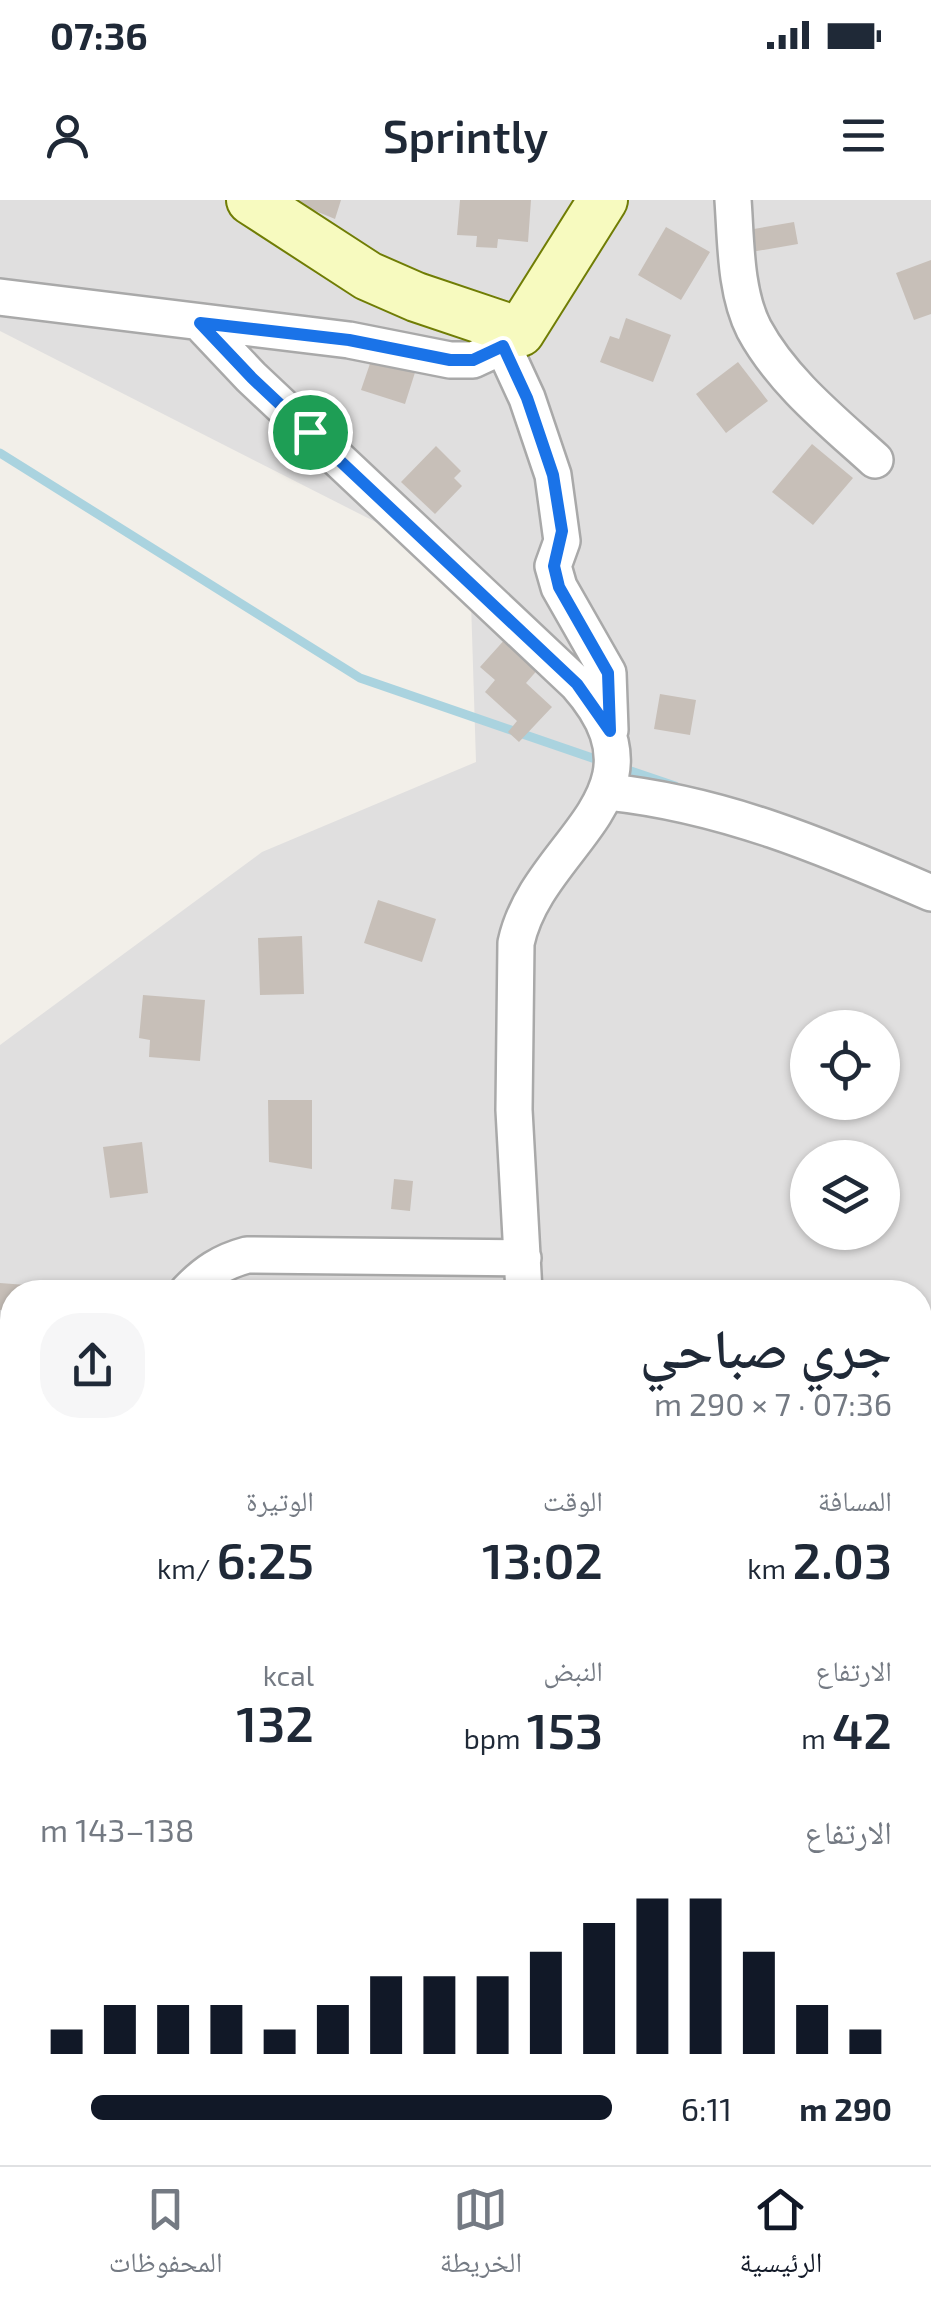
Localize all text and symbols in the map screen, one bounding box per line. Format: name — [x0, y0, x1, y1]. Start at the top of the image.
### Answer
text: 07:36 — [50, 12, 148, 58]
icon: person — [40, 108, 95, 163]
text: Sprintly — [383, 108, 548, 162]
icon: menu — [836, 108, 891, 163]
pin — [268, 390, 353, 475]
icon: arrive — [283, 405, 338, 460]
map controls — [790, 1010, 900, 1250]
button: locate — [790, 1010, 900, 1120]
button: layers — [790, 1140, 900, 1250]
button: share — [40, 1313, 145, 1418]
text: جري صباحي — [640, 1313, 892, 1379]
text: 07:36 · 7 × 290 m — [654, 1384, 892, 1422]
text: الوتيرة — [246, 1483, 314, 1517]
text: الوقت — [543, 1483, 603, 1517]
text: المسافة — [818, 1483, 892, 1517]
text: 6:25 — [217, 1529, 314, 1589]
text: 13:02 — [482, 1529, 603, 1589]
text: 2.03 — [792, 1529, 892, 1589]
text: /km — [157, 1551, 217, 1585]
text: km — [747, 1551, 792, 1585]
text: النبض — [543, 1653, 603, 1687]
text: الارتفاع — [816, 1653, 892, 1687]
text: kcal — [263, 1658, 314, 1692]
text: 132 — [236, 1692, 314, 1752]
text: 153 — [527, 1699, 603, 1759]
text: 42 — [832, 1699, 892, 1759]
text: bpm — [464, 1721, 527, 1755]
text: m — [801, 1721, 832, 1755]
text: 138–143 m — [40, 1810, 194, 1848]
text: الارتفاع — [805, 1812, 892, 1850]
text: 6:11 — [681, 2089, 732, 2127]
text: 290 m — [799, 2089, 892, 2127]
tab: المحفوظات — [109, 2182, 223, 2290]
tab: الخريطة — [440, 2182, 522, 2290]
tab: الرئيسية — [739, 2182, 822, 2290]

